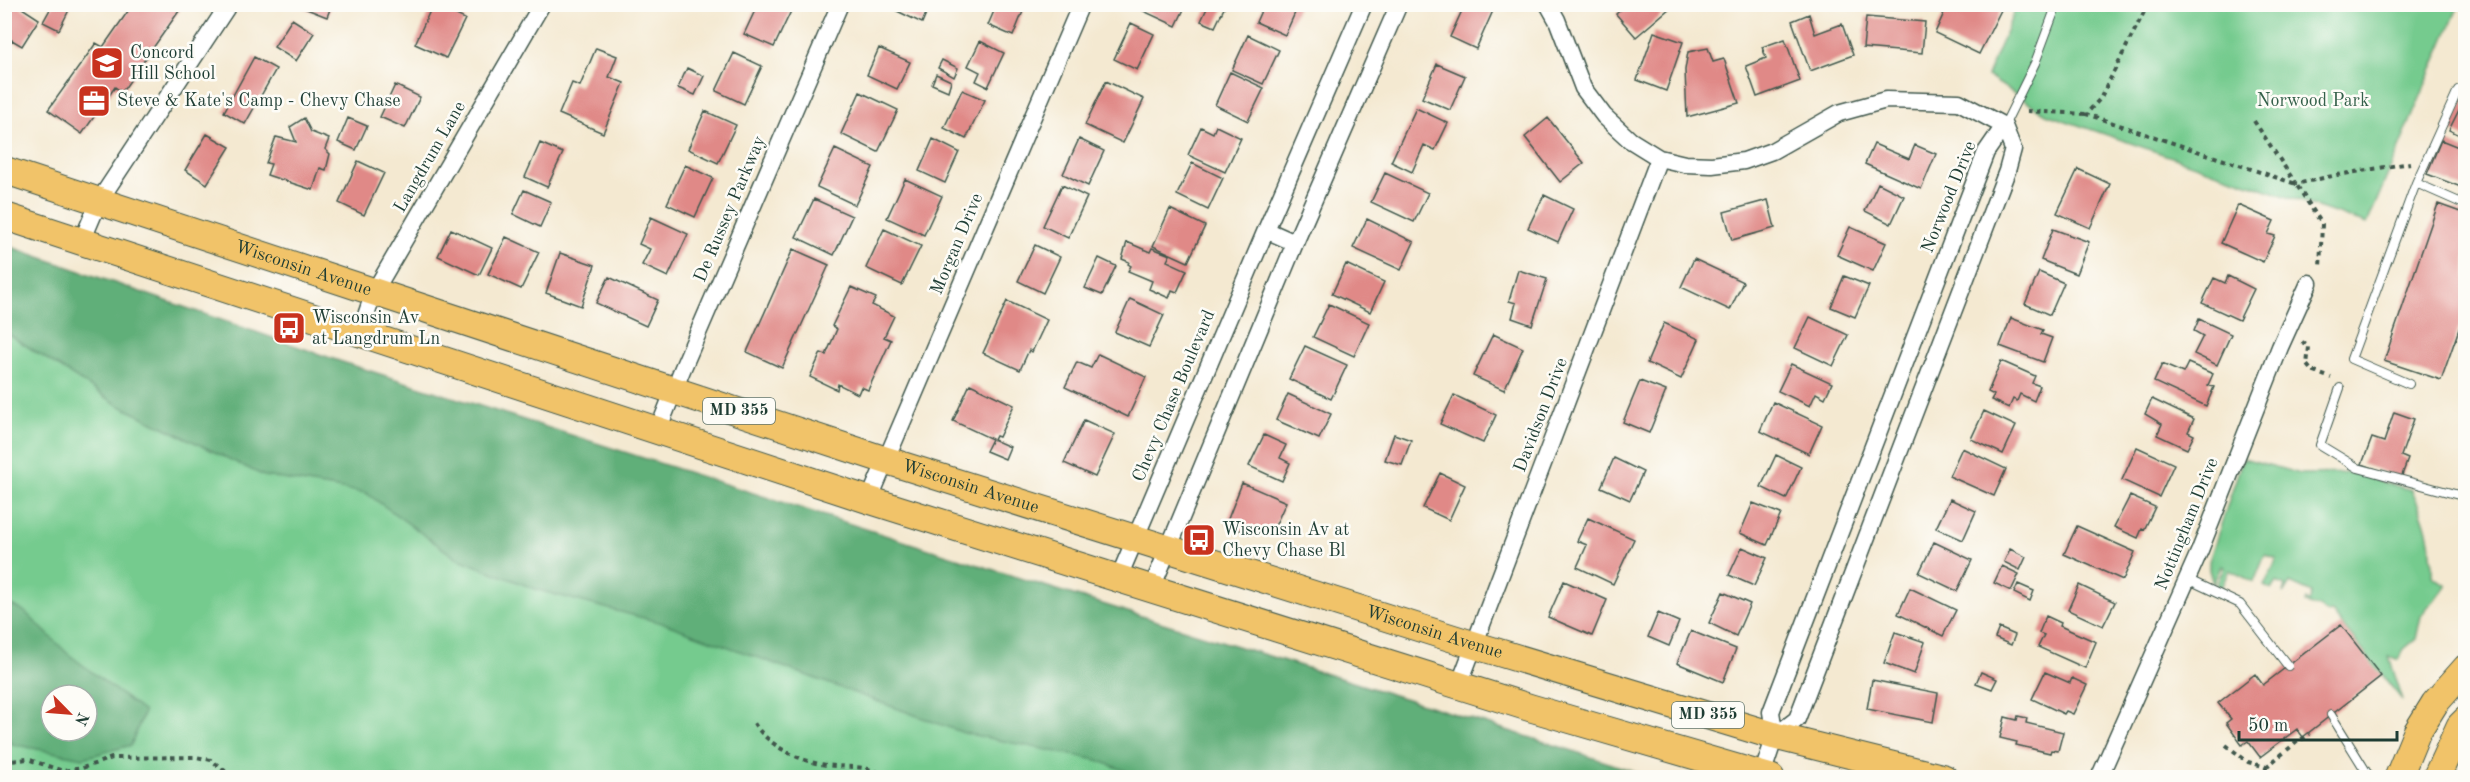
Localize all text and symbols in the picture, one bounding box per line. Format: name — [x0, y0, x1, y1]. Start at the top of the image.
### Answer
place label: Concord Hill School — [130, 44, 215, 83]
school or university icon: Concord Hill School — [89, 45, 125, 81]
office icon: Steve & Kate's Camp - Chevy Chase — [76, 83, 112, 119]
place label: Steve & Kate's Camp - Chevy Chase — [117, 92, 401, 110]
park label: Norwood Park — [2257, 92, 2369, 110]
street label: Langdrum Lane — [391, 98, 469, 216]
street label: De Russey Parkway — [691, 133, 769, 285]
street label: Norwood Drive — [1918, 139, 1980, 255]
street label: Morgan Drive — [928, 191, 986, 297]
street label: Wisconsin Avenue — [233, 238, 374, 299]
street label: Chevy Chase Boulevard — [1130, 307, 1218, 485]
place label: Wisconsin Av at Langdrum Ln — [312, 309, 440, 348]
bus stop icon: Wisconsin Av at Langdrum Ln — [271, 310, 307, 346]
street label: Davidson Drive — [1511, 355, 1571, 475]
road number: MD 355 — [703, 398, 775, 424]
street label: Nottingham Drive — [2152, 455, 2222, 593]
street label: Wisconsin Avenue — [900, 457, 1041, 517]
place label: Wisconsin Av at Chevy Chase Bl — [1222, 521, 1349, 560]
bus stop icon: Wisconsin Av at Chevy Chase Bl — [1181, 522, 1217, 558]
street label: Wisconsin Avenue — [1363, 603, 1505, 662]
north arrow — [39, 683, 99, 743]
road number: MD 355 — [1672, 702, 1744, 728]
scale bar — [2239, 704, 2396, 742]
text: N — [71, 710, 91, 728]
text: 50 m — [2248, 717, 2288, 735]

